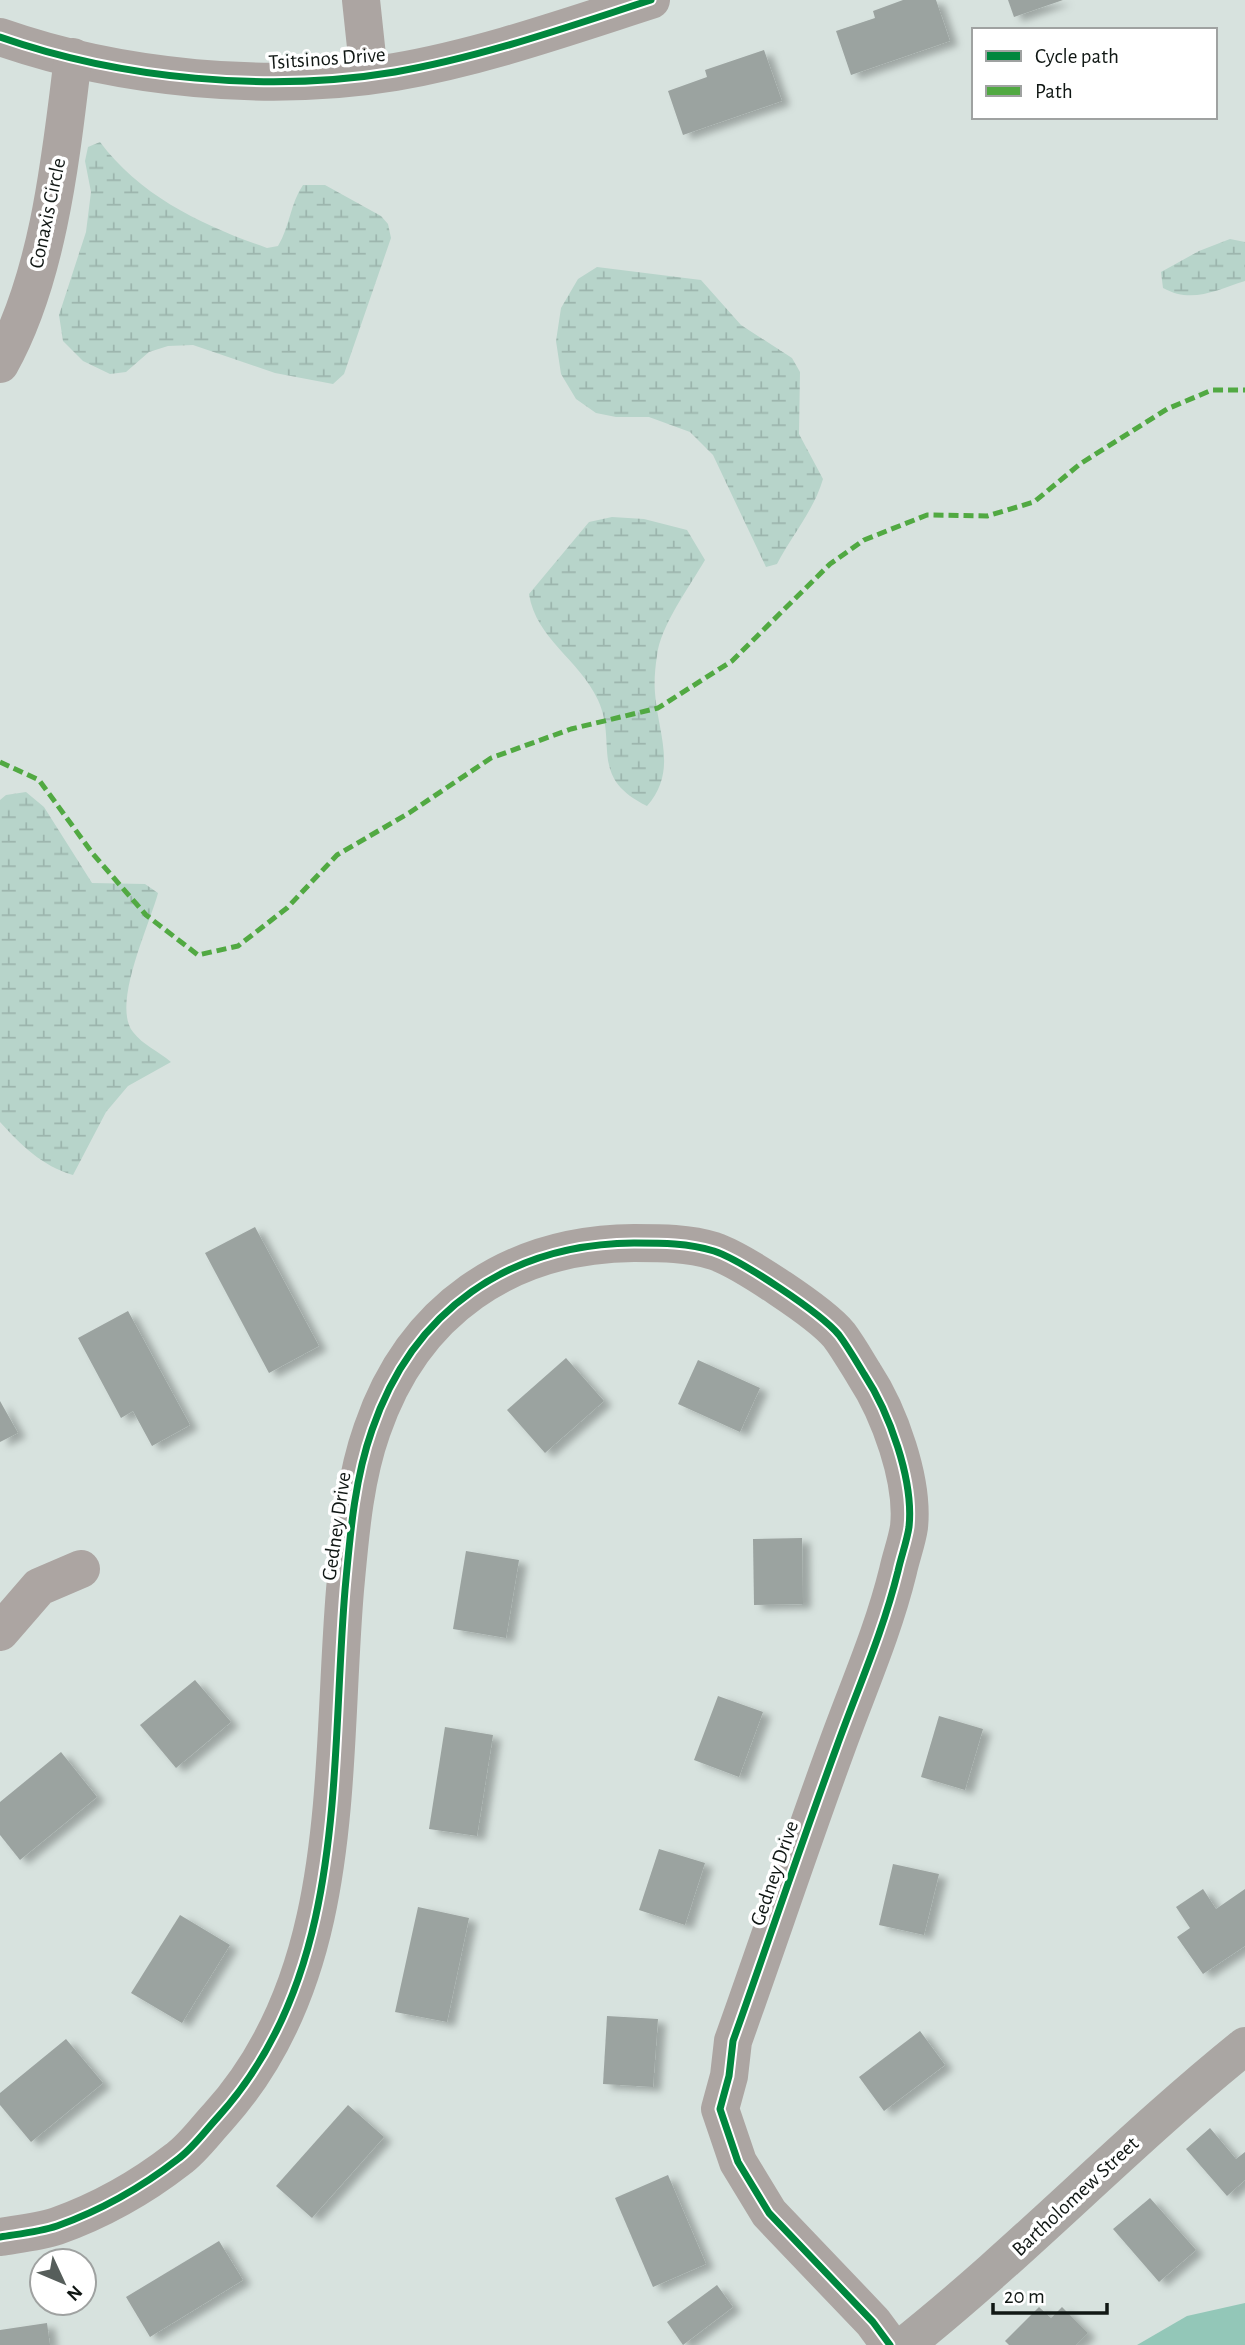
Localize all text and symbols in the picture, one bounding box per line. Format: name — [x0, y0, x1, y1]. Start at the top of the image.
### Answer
legend — [972, 28, 1217, 119]
street label: Tsitsinos Drive — [268, 44, 386, 73]
text: Cycle path — [1035, 46, 1119, 67]
text: Path — [1035, 81, 1073, 102]
street label: Conaxis Circle — [26, 156, 69, 270]
street label: Gedney Drive — [318, 1470, 355, 1582]
street label: Gedney Drive — [747, 1818, 802, 1928]
street label: Bartholomew Street — [1008, 2132, 1143, 2260]
north arrow — [28, 2247, 98, 2317]
scale bar — [993, 2272, 1107, 2316]
text: N — [63, 2281, 86, 2304]
text: 20 m — [1004, 2286, 1045, 2307]

